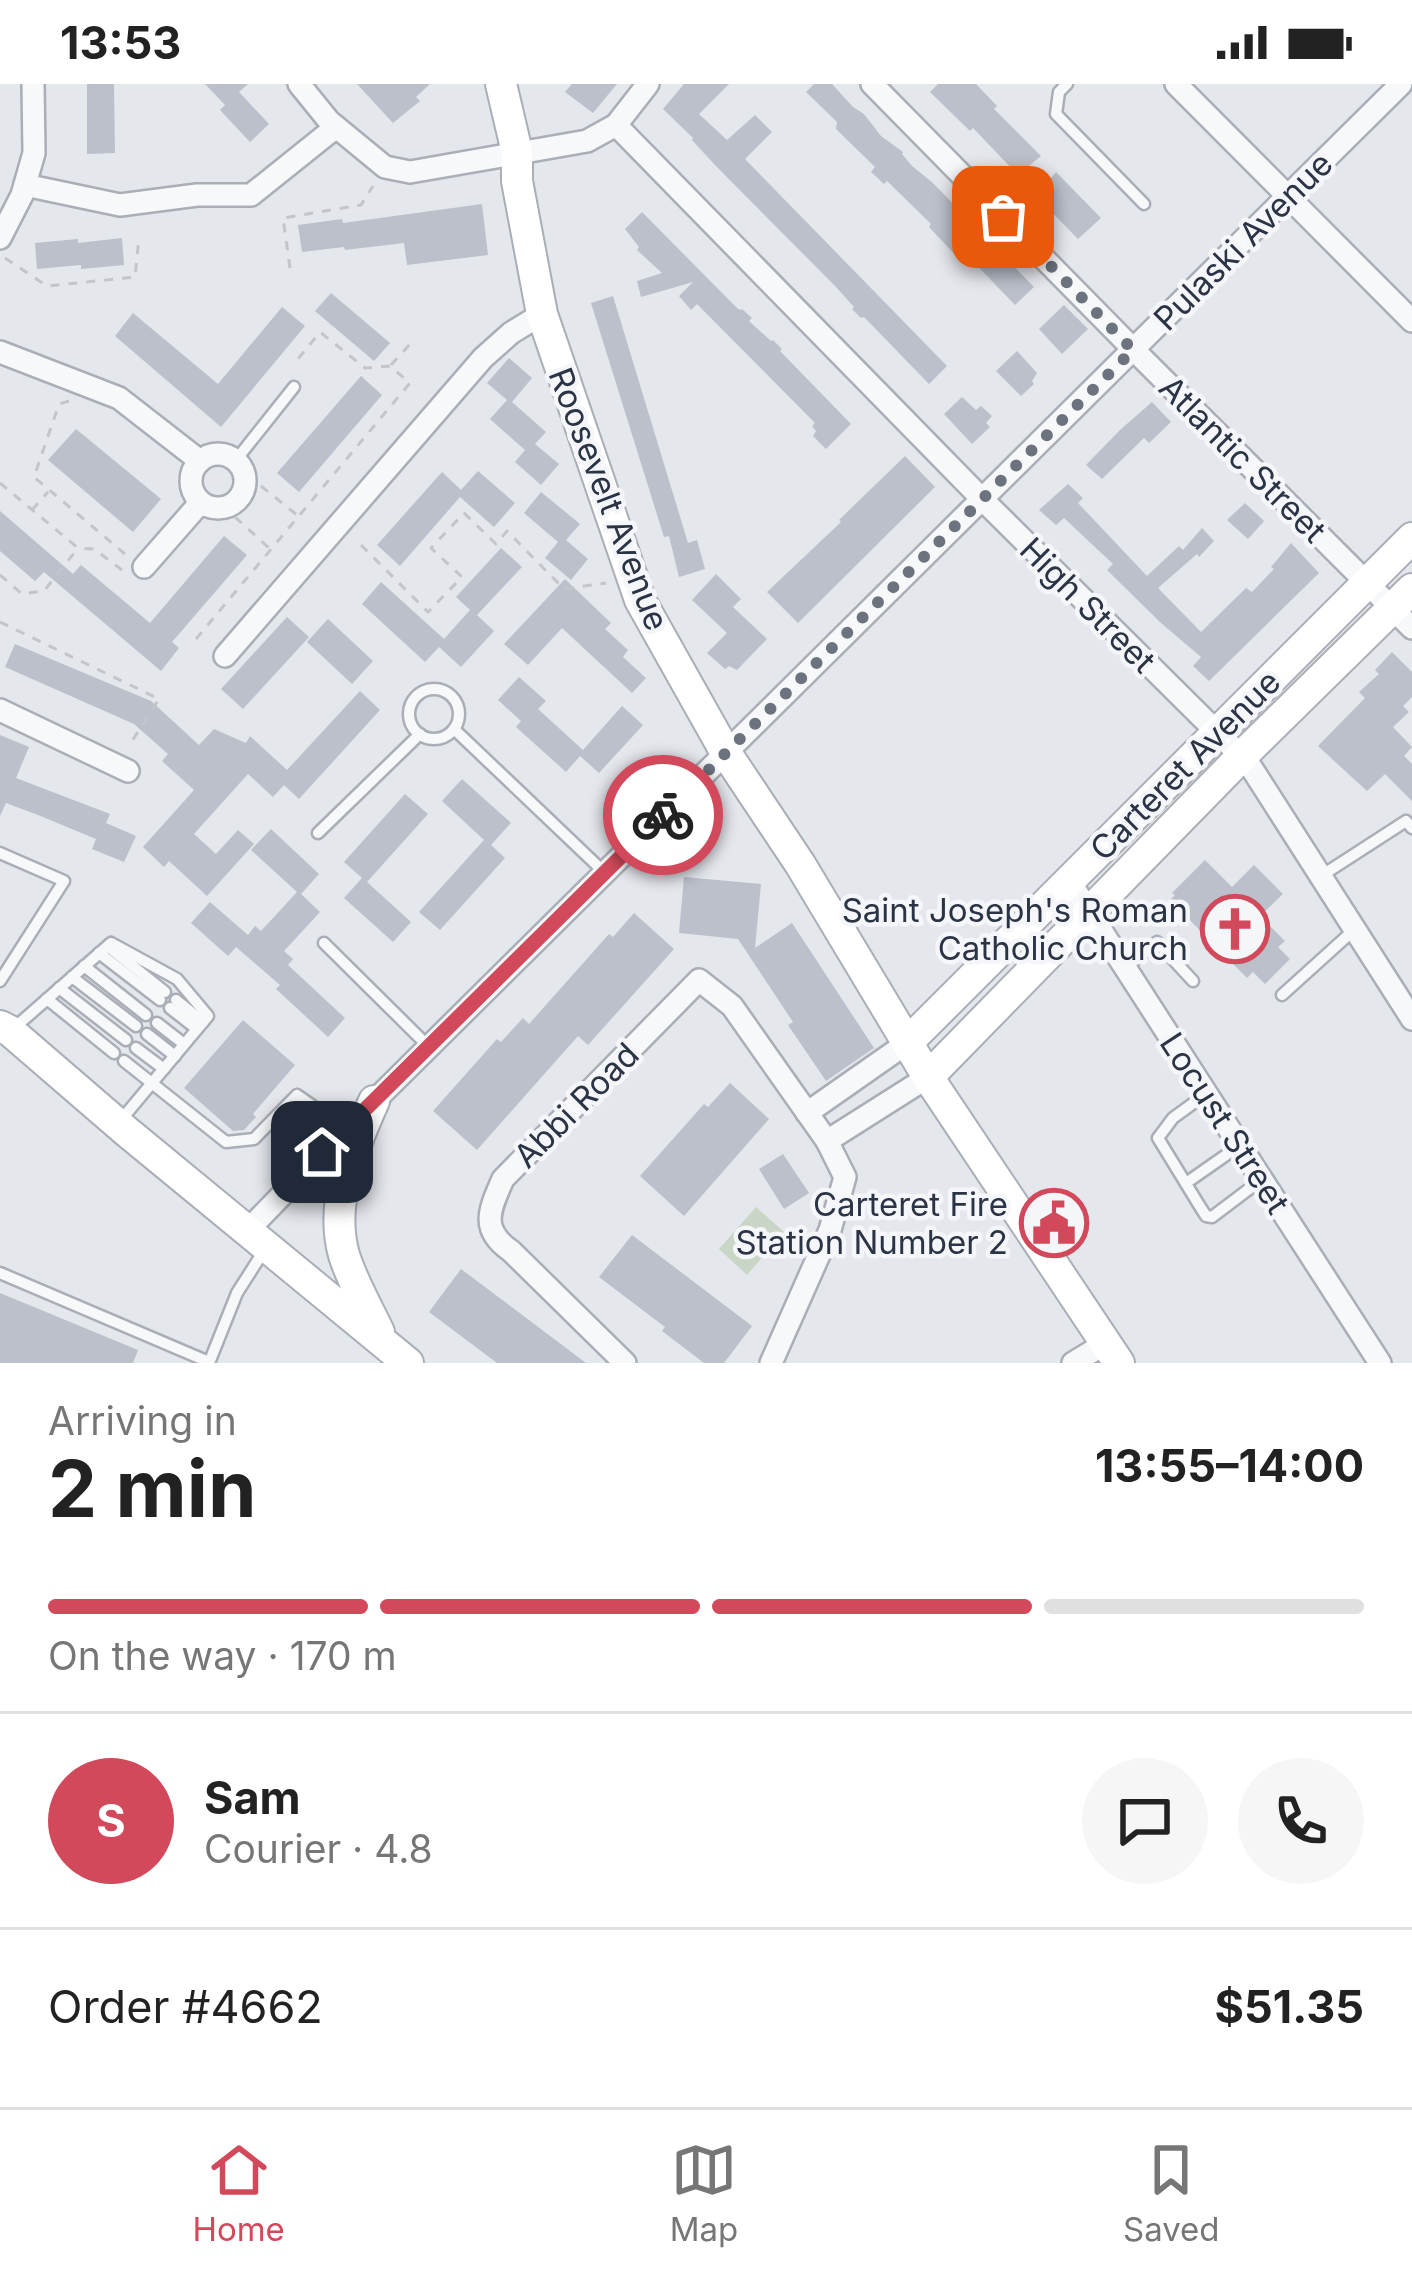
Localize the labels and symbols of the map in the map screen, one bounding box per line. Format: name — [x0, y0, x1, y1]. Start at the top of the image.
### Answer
street label: Pulaski Avenue — [1145, 143, 1341, 339]
pin — [952, 166, 1054, 268]
street label: Roosevelt Avenue — [541, 362, 677, 636]
street label: Atlantic Street — [1151, 367, 1335, 551]
street label: High Street — [1012, 529, 1164, 681]
street label: Carteret Avenue — [1082, 662, 1288, 868]
courier — [603, 755, 723, 875]
place label: Saint Joseph's Roman Catholic Church — [842, 890, 1188, 968]
church icon: Saint Joseph's Roman Catholic Church — [1200, 894, 1270, 964]
street label: Locust Street — [1152, 1025, 1298, 1221]
street label: Abbi Road — [505, 1034, 647, 1176]
pin — [271, 1101, 373, 1203]
place label: Carteret Fire Station Number 2 — [735, 1184, 1008, 1262]
public building icon: Carteret Fire Station Number 2 — [1019, 1188, 1089, 1258]

